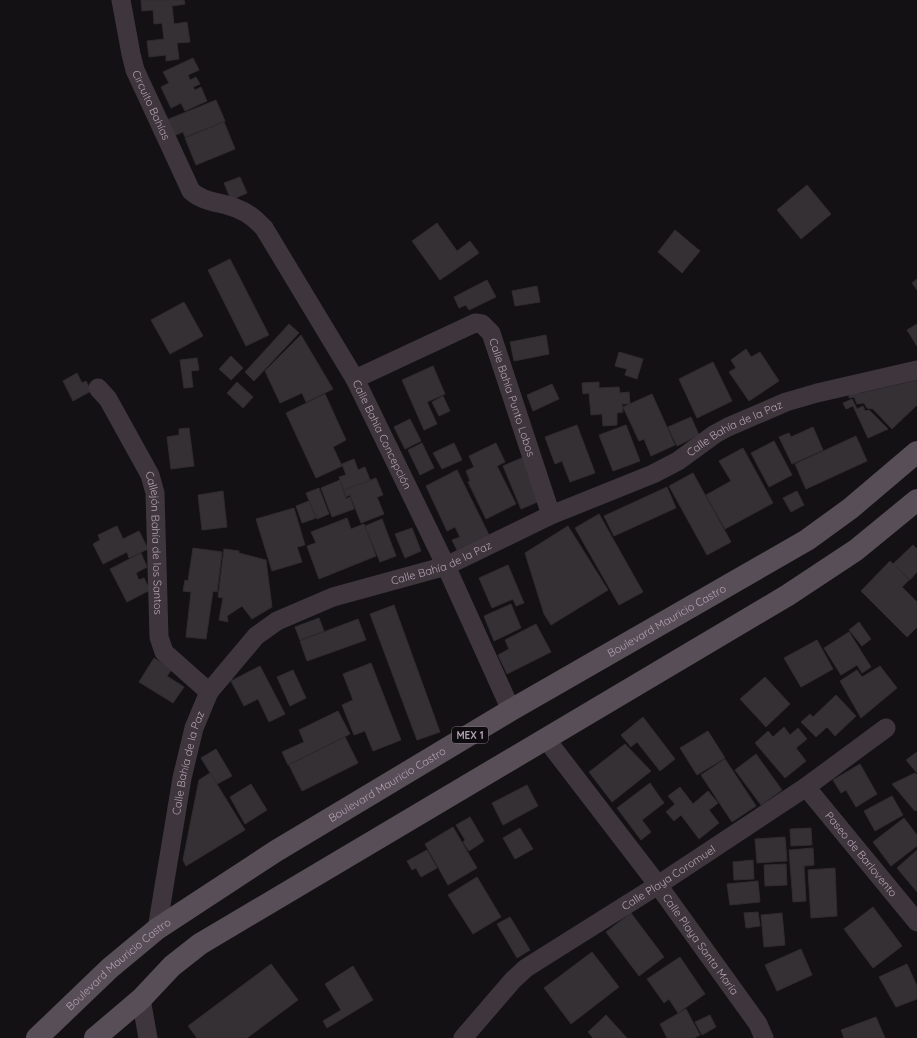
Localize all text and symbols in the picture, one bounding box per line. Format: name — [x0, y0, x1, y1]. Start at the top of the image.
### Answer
street label: Circuito Bahías — [129, 68, 173, 142]
street label: Calle Bahía Punto Lobos — [486, 336, 538, 458]
street label: Calle Bahía Concepción — [349, 377, 415, 492]
street label: Calle Bahía de la Paz — [684, 397, 784, 459]
street label: Callejón Bahía de los Santos — [142, 468, 165, 615]
street label: Calle Bahía de la Paz — [389, 538, 494, 588]
street label: Boulevard Mauricio Castro — [605, 581, 729, 660]
street label: Calle Bahía de la Paz — [169, 709, 207, 816]
road number: MEX 1 — [452, 727, 488, 743]
street label: Boulevard Mauricio Castro — [326, 744, 449, 825]
street label: Paseo de Barlovento — [822, 809, 901, 900]
street label: Calle Playa Coromuel — [619, 842, 718, 913]
street label: Calle Playa Santa María — [659, 891, 742, 998]
street label: Boulevard Mauricio Castro — [63, 915, 174, 1013]

